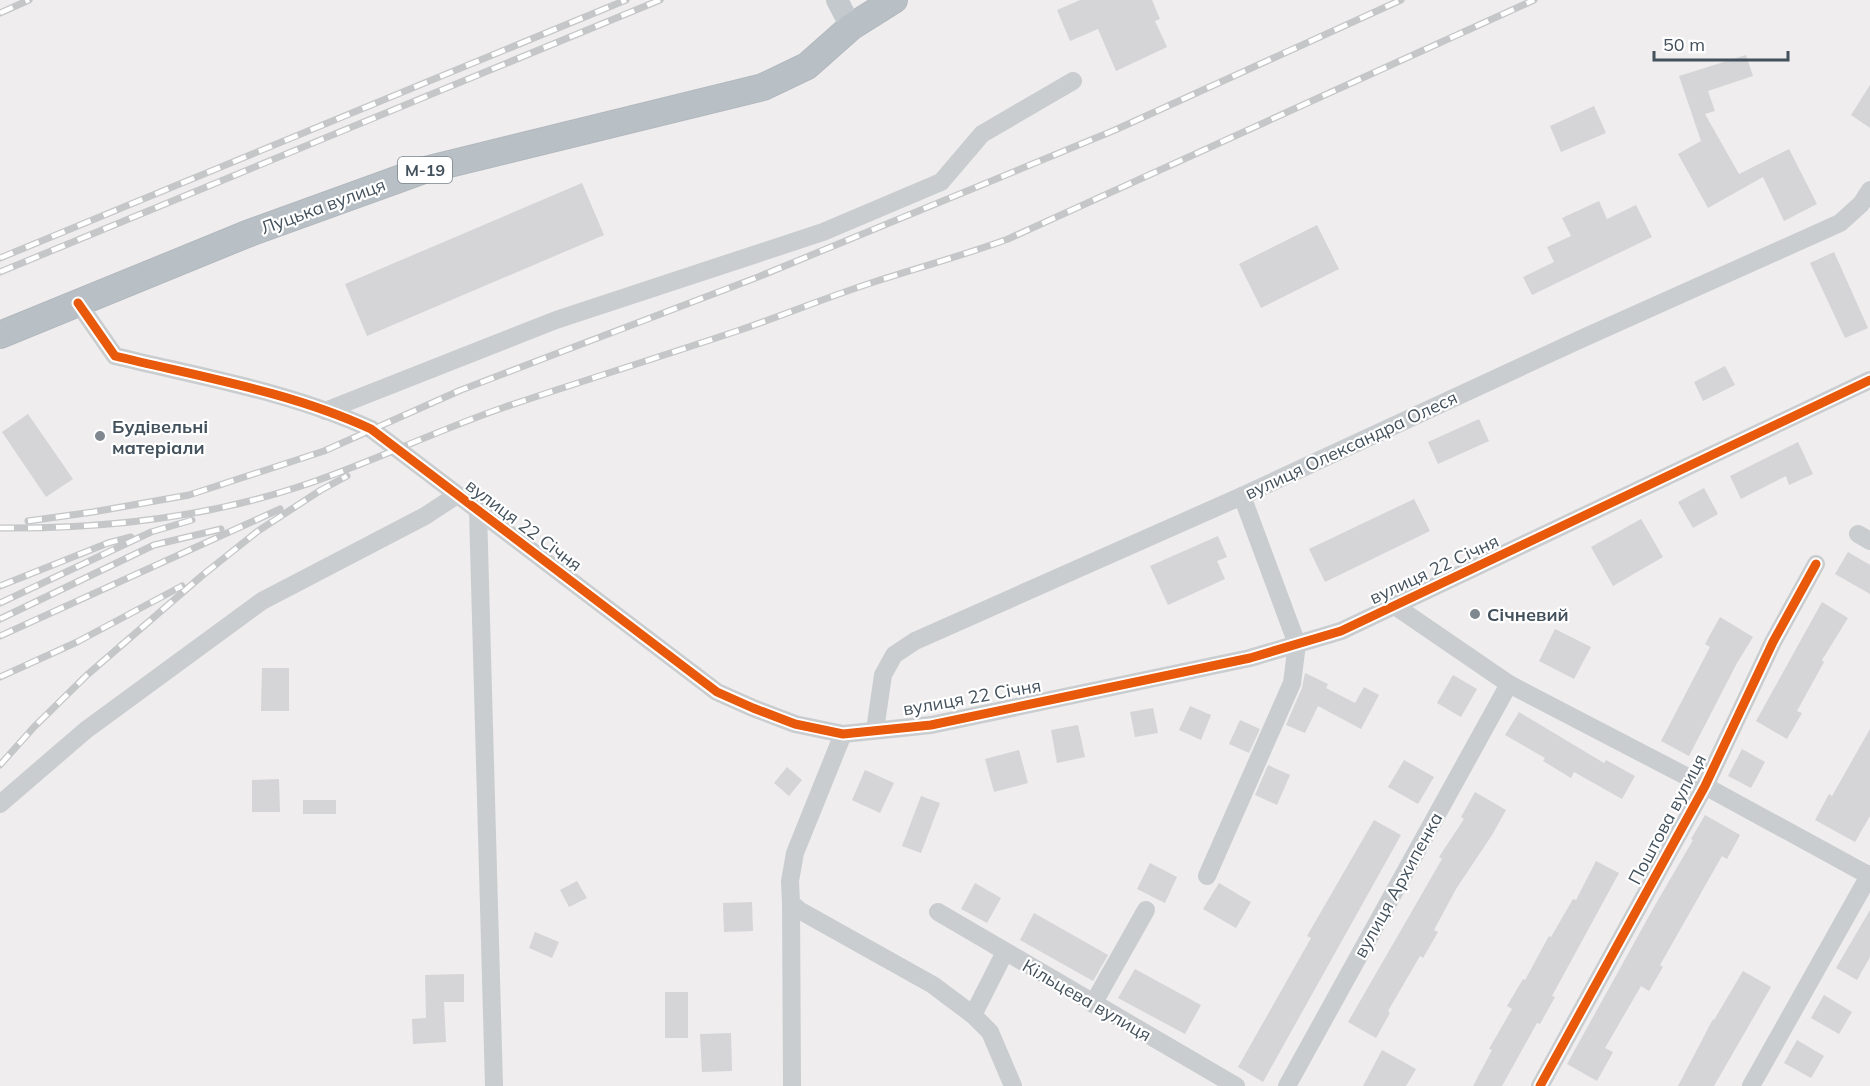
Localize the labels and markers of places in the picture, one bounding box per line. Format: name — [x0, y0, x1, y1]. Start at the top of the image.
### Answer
place label: Будівельні матеріали — [112, 415, 208, 459]
marker: Будівельні матеріали — [93, 429, 107, 443]
place label: Січневий — [1487, 603, 1569, 626]
marker: Січневий — [1468, 607, 1482, 621]

